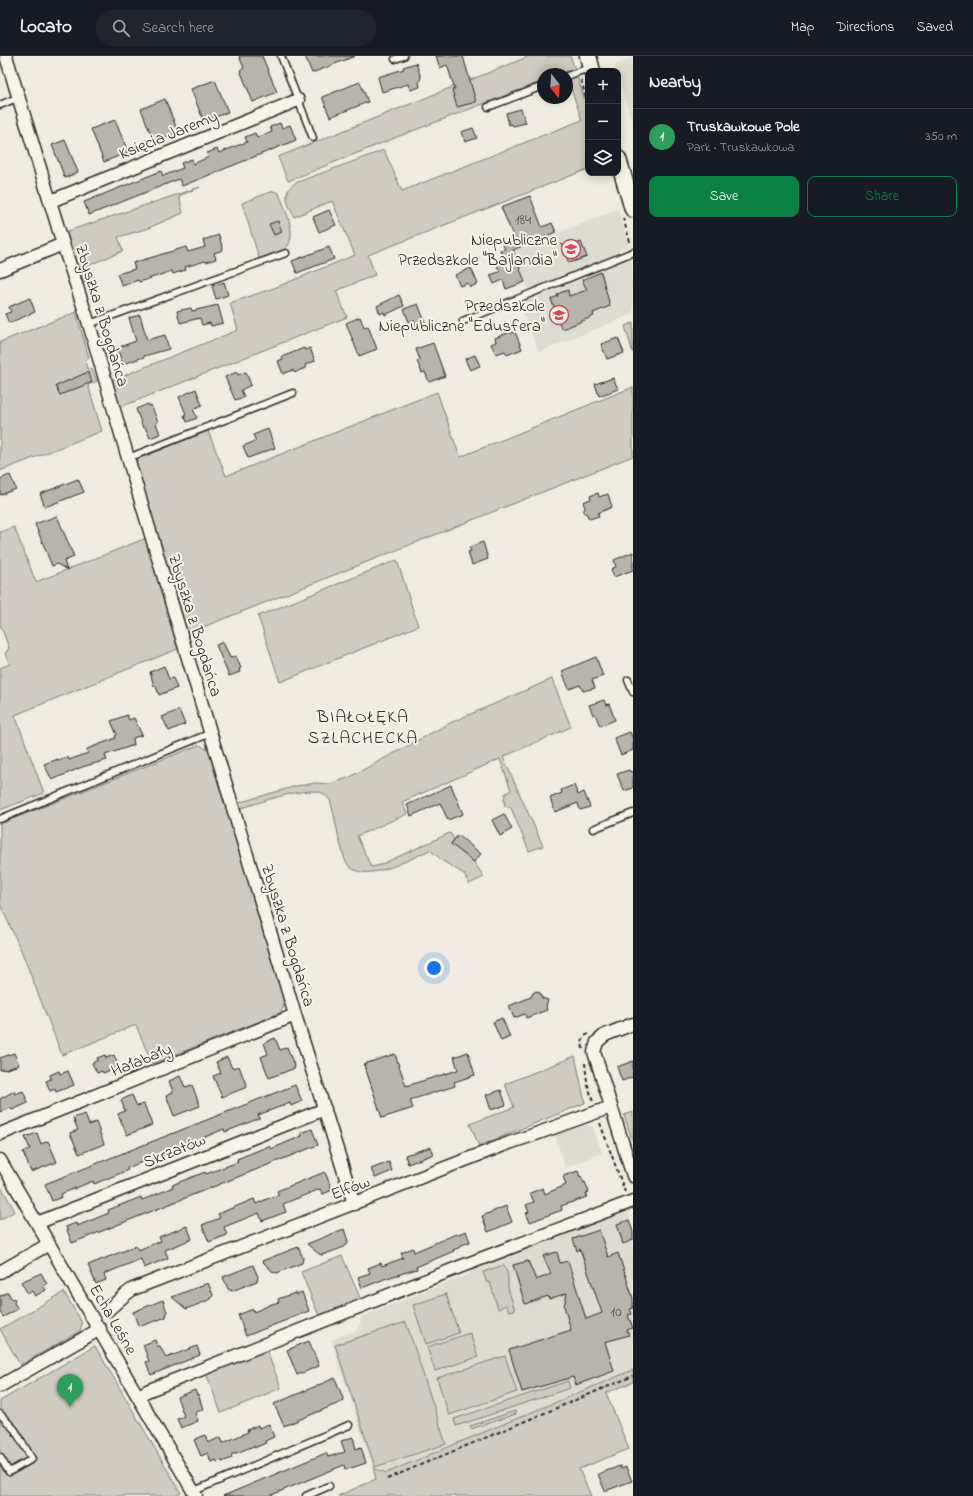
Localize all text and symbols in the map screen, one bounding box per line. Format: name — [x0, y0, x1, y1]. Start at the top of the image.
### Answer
search box — [96, 10, 376, 46]
text: Locato — [20, 14, 72, 41]
icon: search — [110, 17, 132, 39]
text: Search here — [142, 17, 214, 39]
text: Map — [791, 17, 814, 38]
text: Directions — [836, 17, 894, 38]
text: Saved — [916, 17, 953, 38]
north arrow — [537, 68, 573, 104]
map controls — [585, 68, 621, 176]
button: + — [585, 68, 621, 104]
text: Nearby — [649, 70, 701, 95]
street label: Księcia Jaremy — [115, 104, 222, 168]
button: − — [585, 104, 621, 140]
text: Truskawkowe Pole — [687, 116, 800, 138]
text: 1 — [660, 127, 664, 146]
text: 350 m — [925, 127, 957, 146]
text: Park · Truskawkowa — [687, 138, 794, 157]
button: layers — [585, 140, 621, 176]
button: Save — [649, 176, 799, 217]
button: Share — [807, 176, 957, 217]
house number: 184 — [515, 209, 531, 231]
place label: Niepubliczne Przedszkole "Bajlandia" — [398, 228, 557, 273]
school or university icon: Niepubliczne Przedszkole "Bajlandia" — [560, 238, 582, 260]
street label: Zbyszka z Bogdańca — [66, 241, 135, 390]
place label: Przedszkole Niepubliczne "Edusfera" — [379, 294, 545, 339]
school or university icon: Przedszkole Niepubliczne "Edusfera" — [548, 304, 570, 326]
street label: Zbyszka z Bogdańca — [159, 551, 228, 700]
district label: BIAŁOŁĘKA SZLACHECKA — [308, 705, 418, 752]
street label: Zbyszka z Bogdańca — [252, 861, 321, 1010]
your location — [424, 958, 444, 978]
street label: Hałabały — [107, 1037, 176, 1085]
street label: Skrzatów — [139, 1128, 210, 1175]
street label: Elfów — [327, 1170, 374, 1207]
street label: Echa Leśne — [82, 1280, 143, 1360]
house number: 10 — [610, 1301, 622, 1323]
pin: 1 — [57, 1374, 83, 1407]

